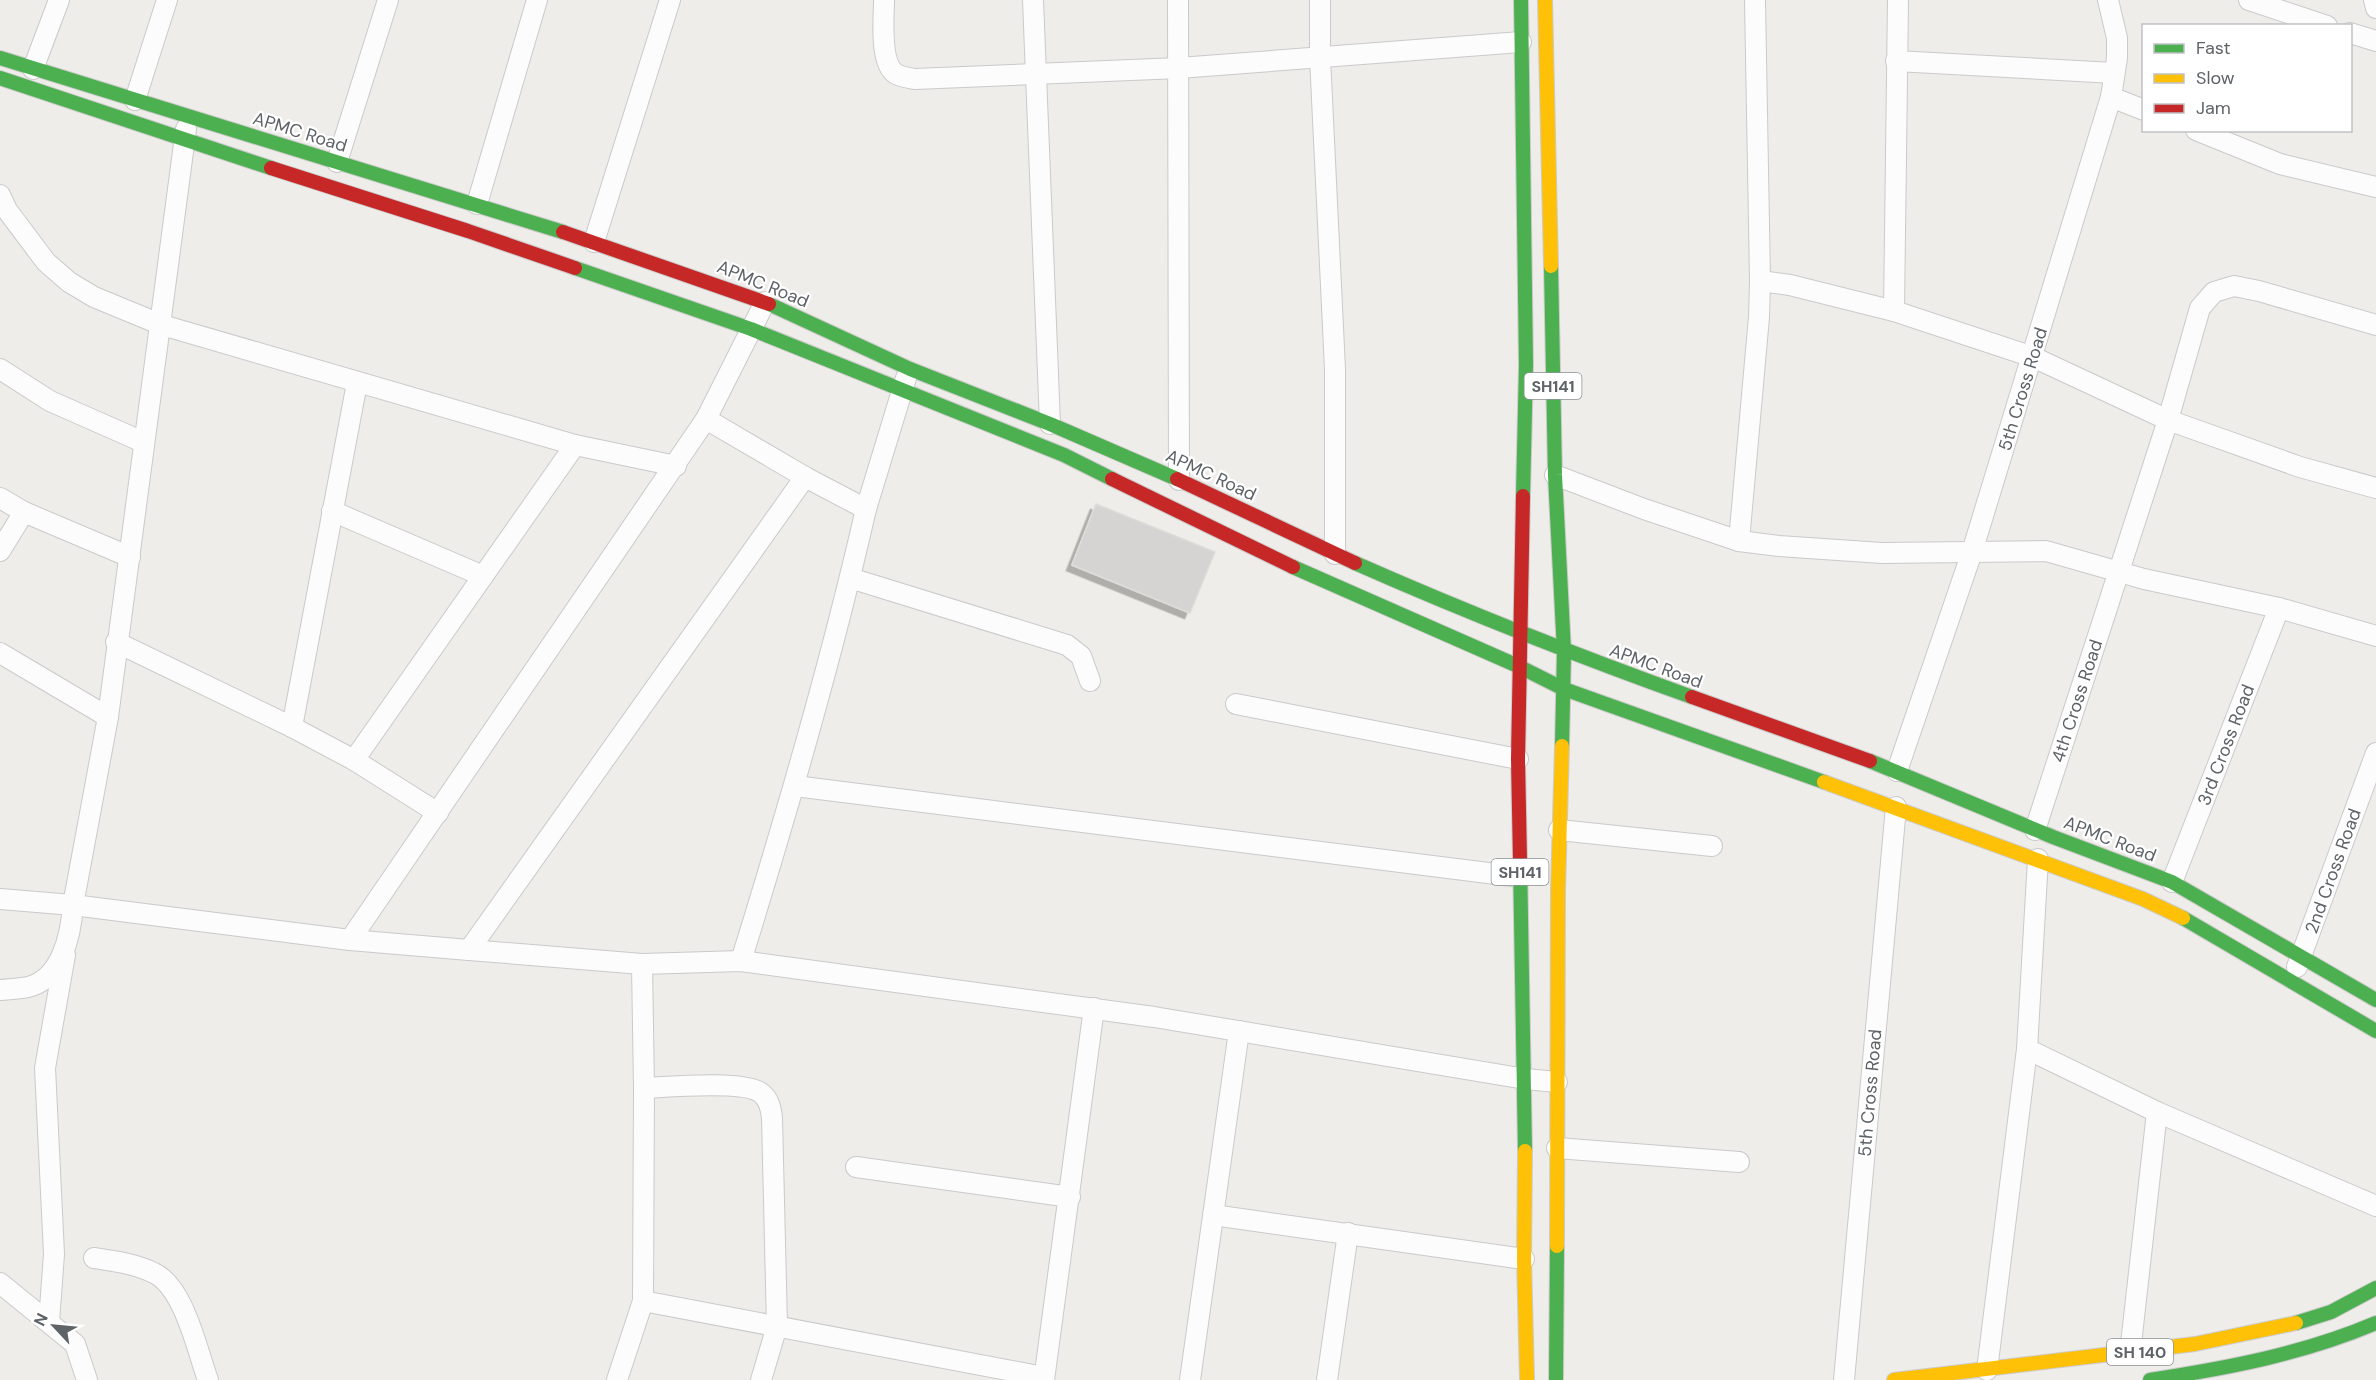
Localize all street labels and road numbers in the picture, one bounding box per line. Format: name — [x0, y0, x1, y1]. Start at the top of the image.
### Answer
street label: APMC Road — [250, 106, 350, 158]
street label: APMC Road — [713, 255, 813, 313]
street label: 5th Cross Road — [1993, 324, 2053, 454]
road number: SH141 — [1524, 373, 1582, 399]
street label: APMC Road — [1162, 444, 1260, 506]
street label: 4th Cross Road — [2046, 637, 2108, 765]
street label: APMC Road — [1606, 638, 1706, 694]
street label: 3rd Cross Road — [2192, 681, 2260, 809]
street label: 2nd Cross Road — [2299, 805, 2367, 937]
street label: APMC Road — [2060, 810, 2160, 868]
road number: SH141 — [1492, 859, 1549, 885]
street label: 5th Cross Road — [1852, 1028, 1888, 1158]
road number: SH 140 — [2107, 1339, 2173, 1365]

